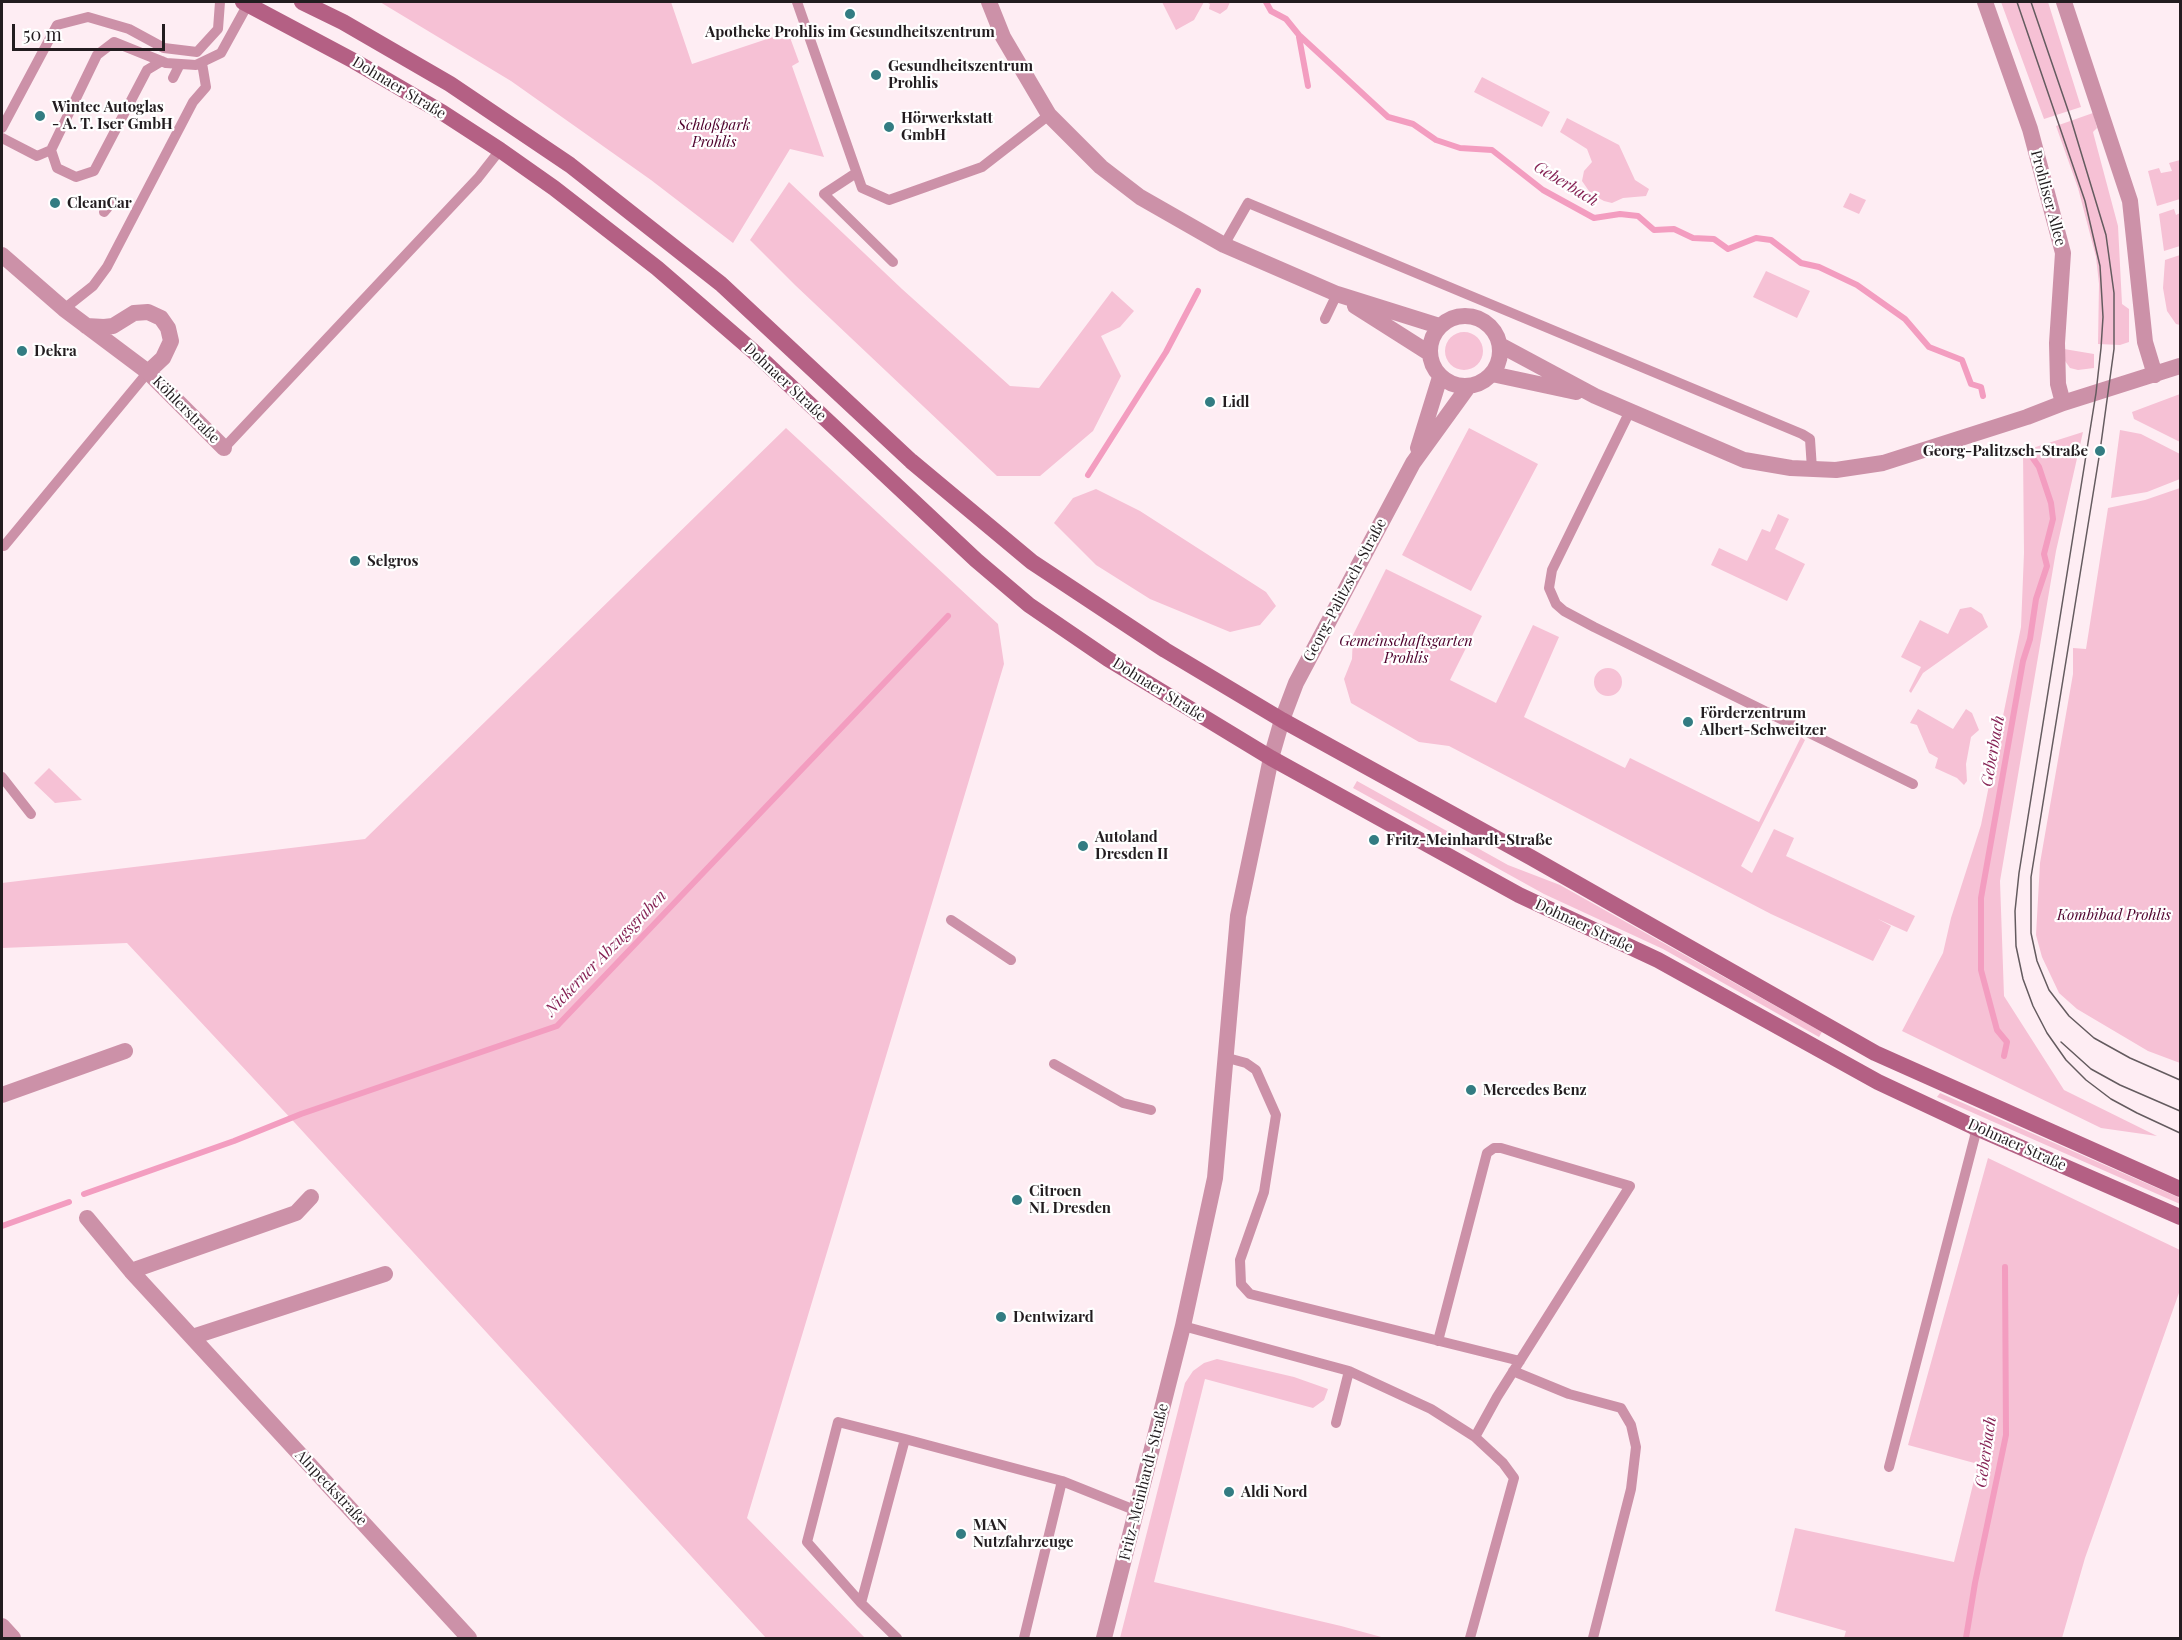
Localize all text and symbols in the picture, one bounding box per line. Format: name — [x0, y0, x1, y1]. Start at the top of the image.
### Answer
marker: Apotheke Prohlis im Gesundheitszentrum — [843, 7, 857, 21]
scale bar — [15, 12, 168, 50]
text: 50 m — [23, 22, 62, 46]
place label: Apotheke Prohlis im Gesundheitszentrum — [705, 23, 995, 41]
street label: Dohnaer Straße — [349, 53, 449, 123]
place label: Gesundheitszentrum Prohlis — [888, 57, 1033, 92]
marker: Gesundheitszentrum Prohlis — [869, 68, 883, 82]
place label: Wintec Autoglas - A. T. Iser GmbH — [52, 98, 173, 133]
marker: Wintec Autoglas - A. T. Iser GmbH — [33, 109, 47, 123]
place label: Hörwerkstatt GmbH — [901, 109, 993, 144]
park label: Schloßpark Prohlis — [678, 116, 750, 151]
marker: Hörwerkstatt GmbH — [882, 120, 896, 134]
street label: Prohliser Allee — [2027, 148, 2069, 248]
water label: Geberbach — [1530, 157, 1602, 211]
place label: CleanCar — [67, 194, 132, 212]
marker: CleanCar — [48, 196, 62, 210]
street label: Dohnaer Straße — [740, 339, 830, 425]
place label: Dekra — [34, 342, 77, 360]
marker: Dekra — [15, 344, 29, 358]
street label: Köhlerstraße — [149, 373, 223, 447]
place label: Lidl — [1222, 393, 1250, 411]
marker: Lidl — [1203, 395, 1217, 409]
place label: Georg-Palitzsch-Straße — [1923, 442, 2088, 460]
marker: Georg-Palitzsch-Straße — [2093, 444, 2107, 458]
street label: Georg-Palitzsch-Straße — [1300, 515, 1390, 665]
place label: Selgros — [367, 552, 418, 570]
marker: Selgros — [348, 554, 362, 568]
park label: Gemeinschaftsgarten Prohlis — [1339, 632, 1473, 667]
street label: Dohnaer Straße — [1109, 654, 1209, 726]
place label: Förderzentrum Albert-Schweitzer — [1700, 704, 1826, 739]
water label: Geberbach — [1977, 714, 2009, 788]
marker: Förderzentrum Albert-Schweitzer — [1681, 715, 1695, 729]
place label: Autoland Dresden II — [1095, 828, 1168, 863]
place label: Fritz-Meinhardt-Straße — [1386, 831, 1553, 849]
marker: Fritz-Meinhardt-Straße — [1367, 833, 1381, 847]
marker: Autoland Dresden II — [1076, 839, 1090, 853]
water label: Nickerner Abzugsgraben — [541, 887, 671, 1019]
street label: Dohnaer Straße — [1532, 895, 1636, 957]
park label: Kombibad Prohlis — [2057, 906, 2171, 924]
place label: Mercedes Benz — [1483, 1081, 1587, 1099]
marker: Mercedes Benz — [1464, 1083, 1478, 1097]
street label: Dohnaer Straße — [1965, 1115, 2069, 1175]
place label: Citroen NL Dresden — [1029, 1182, 1111, 1217]
marker: Citroen NL Dresden — [1010, 1193, 1024, 1207]
place label: Dentwizard — [1013, 1308, 1094, 1326]
marker: Dentwizard — [994, 1310, 1008, 1324]
street label: Fritz-Meinhardt-Straße — [1116, 1402, 1172, 1562]
water label: Geberbach — [1971, 1415, 2001, 1489]
street label: Alnpeckstraße — [291, 1446, 371, 1530]
place label: Aldi Nord — [1241, 1483, 1307, 1501]
marker: Aldi Nord — [1222, 1485, 1236, 1499]
place label: MAN Nutzfahrzeuge — [973, 1516, 1074, 1551]
marker: MAN Nutzfahrzeuge — [954, 1527, 968, 1541]

